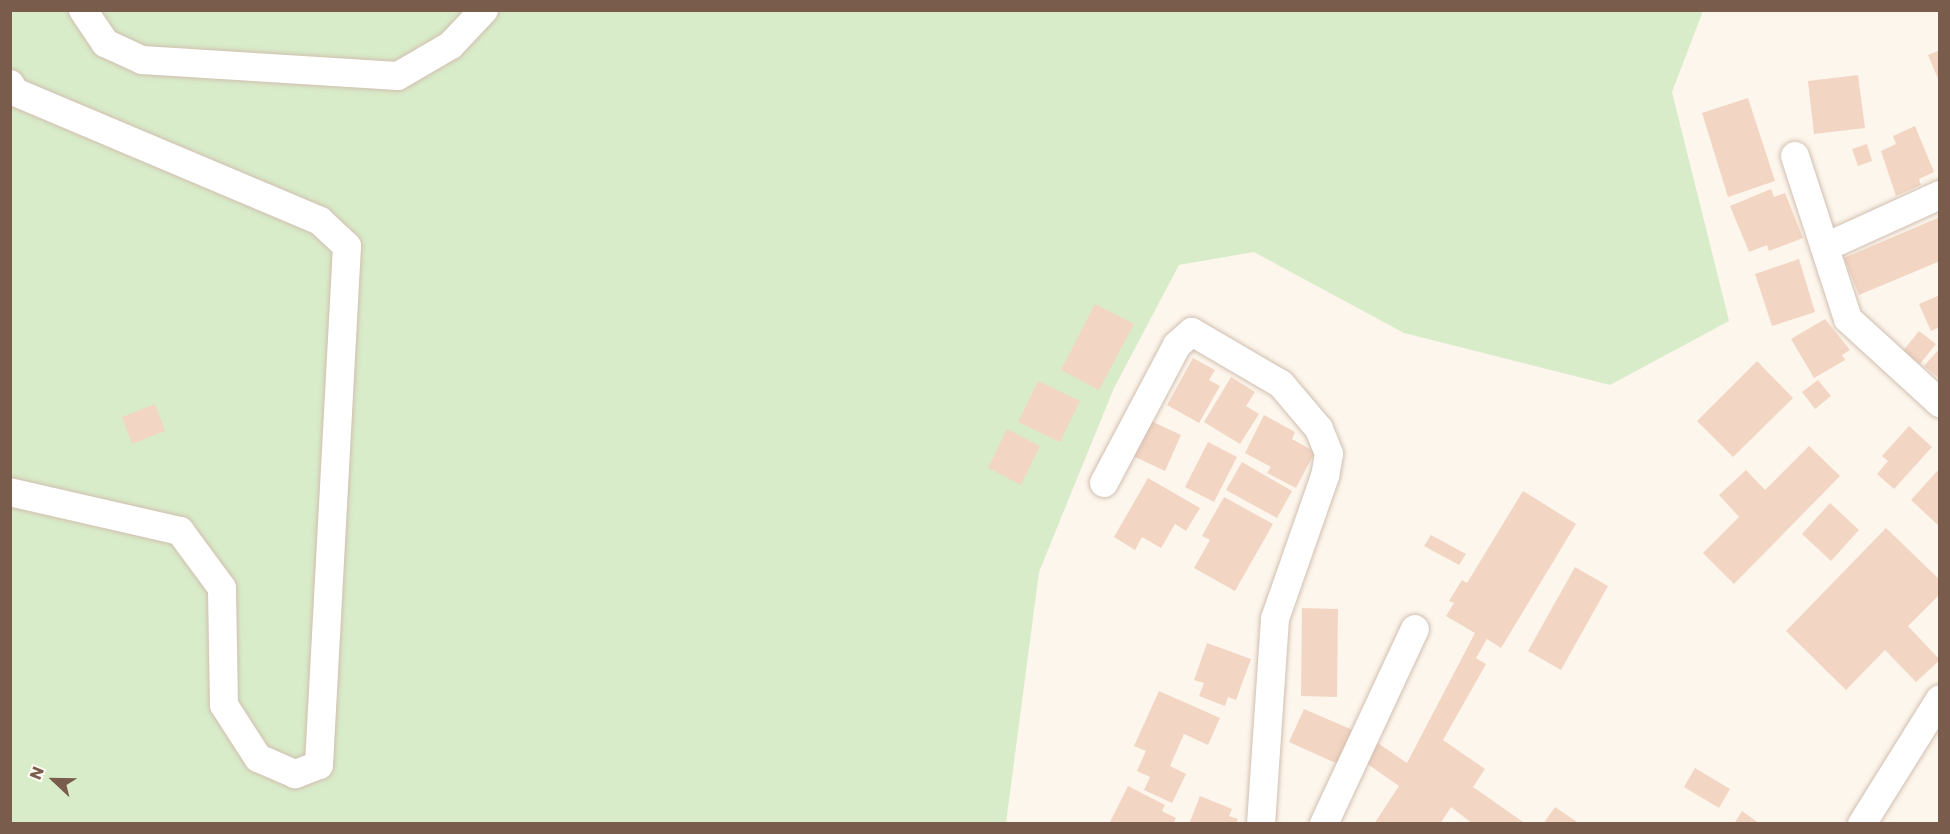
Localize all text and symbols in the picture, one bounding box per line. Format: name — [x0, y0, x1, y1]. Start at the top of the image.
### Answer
north arrow — [24, 750, 84, 810]
text: N — [24, 763, 50, 783]

